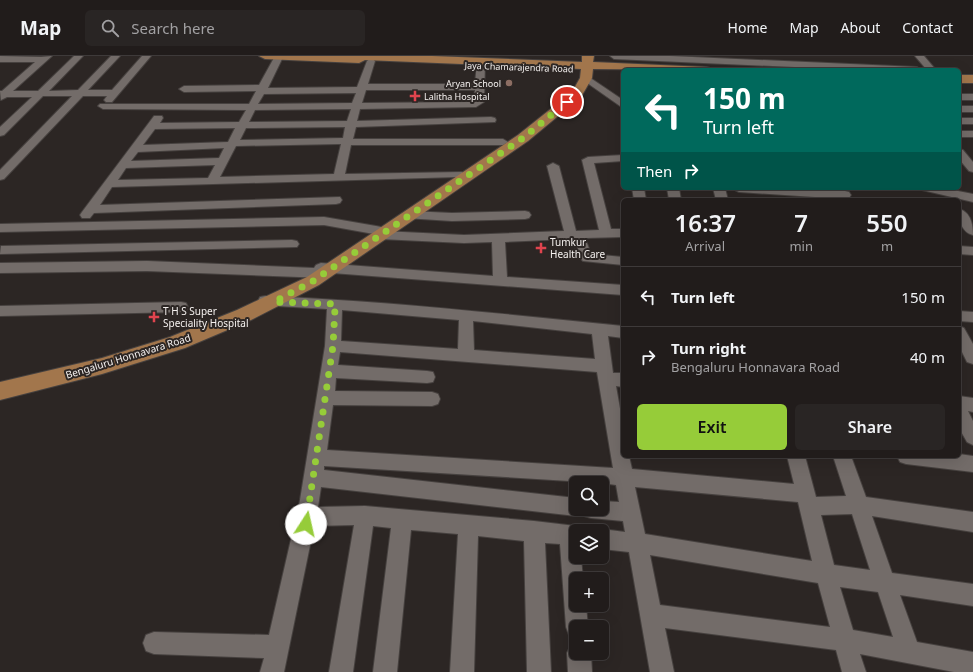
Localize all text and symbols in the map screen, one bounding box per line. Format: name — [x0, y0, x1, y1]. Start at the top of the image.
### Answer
search box — [85, 10, 365, 46]
text: Map — [20, 15, 61, 41]
icon: search — [99, 17, 121, 39]
text: Search here — [131, 18, 215, 38]
text: Home — [728, 18, 767, 37]
text: Map — [789, 18, 819, 37]
text: About — [841, 18, 880, 37]
text: Contact — [902, 18, 953, 37]
street label: Jaya Chamarajendra Road — [463, 59, 574, 75]
place label: Aryan School — [446, 77, 501, 90]
marker: Aryan School — [504, 78, 514, 88]
text: 150 m — [703, 79, 786, 117]
icon: left — [637, 84, 689, 136]
pin — [550, 85, 584, 119]
marker: Lalitha Hospital — [409, 90, 421, 102]
place label: Lalitha Hospital — [424, 90, 490, 103]
icon: arrive — [556, 91, 578, 113]
text: Turn left — [703, 115, 774, 139]
icon: right — [680, 160, 702, 182]
text: Then — [637, 161, 672, 181]
text: 16:37 — [674, 206, 736, 239]
text: 7 — [794, 206, 808, 239]
text: 550 — [866, 206, 908, 239]
place label: Tumkur Health Care — [550, 235, 605, 261]
text: Arrival — [685, 237, 725, 255]
text: min — [789, 237, 813, 255]
text: m — [881, 237, 893, 255]
marker: Tumkur Health Care — [535, 242, 547, 254]
icon: left — [637, 286, 659, 308]
text: Turn left — [671, 287, 735, 307]
text: 150 m — [901, 287, 945, 307]
place label: T H S Super Speciality Hospital — [163, 304, 249, 330]
marker: T H S Super Speciality Hospital — [148, 311, 160, 323]
street label: Bengaluru Honnavara Road — [64, 330, 192, 382]
text: Turn right — [671, 338, 746, 358]
icon: right — [637, 346, 659, 368]
text: 40 m — [910, 347, 945, 367]
text: Bengaluru Honnavara Road — [671, 358, 840, 376]
button: Exit — [637, 404, 787, 450]
button: Share — [795, 404, 945, 450]
map controls — [569, 476, 609, 660]
button: search — [569, 476, 609, 516]
position arrow — [285, 503, 327, 545]
button: layers — [569, 524, 609, 564]
button: + — [569, 572, 609, 612]
button: − — [569, 620, 609, 660]

